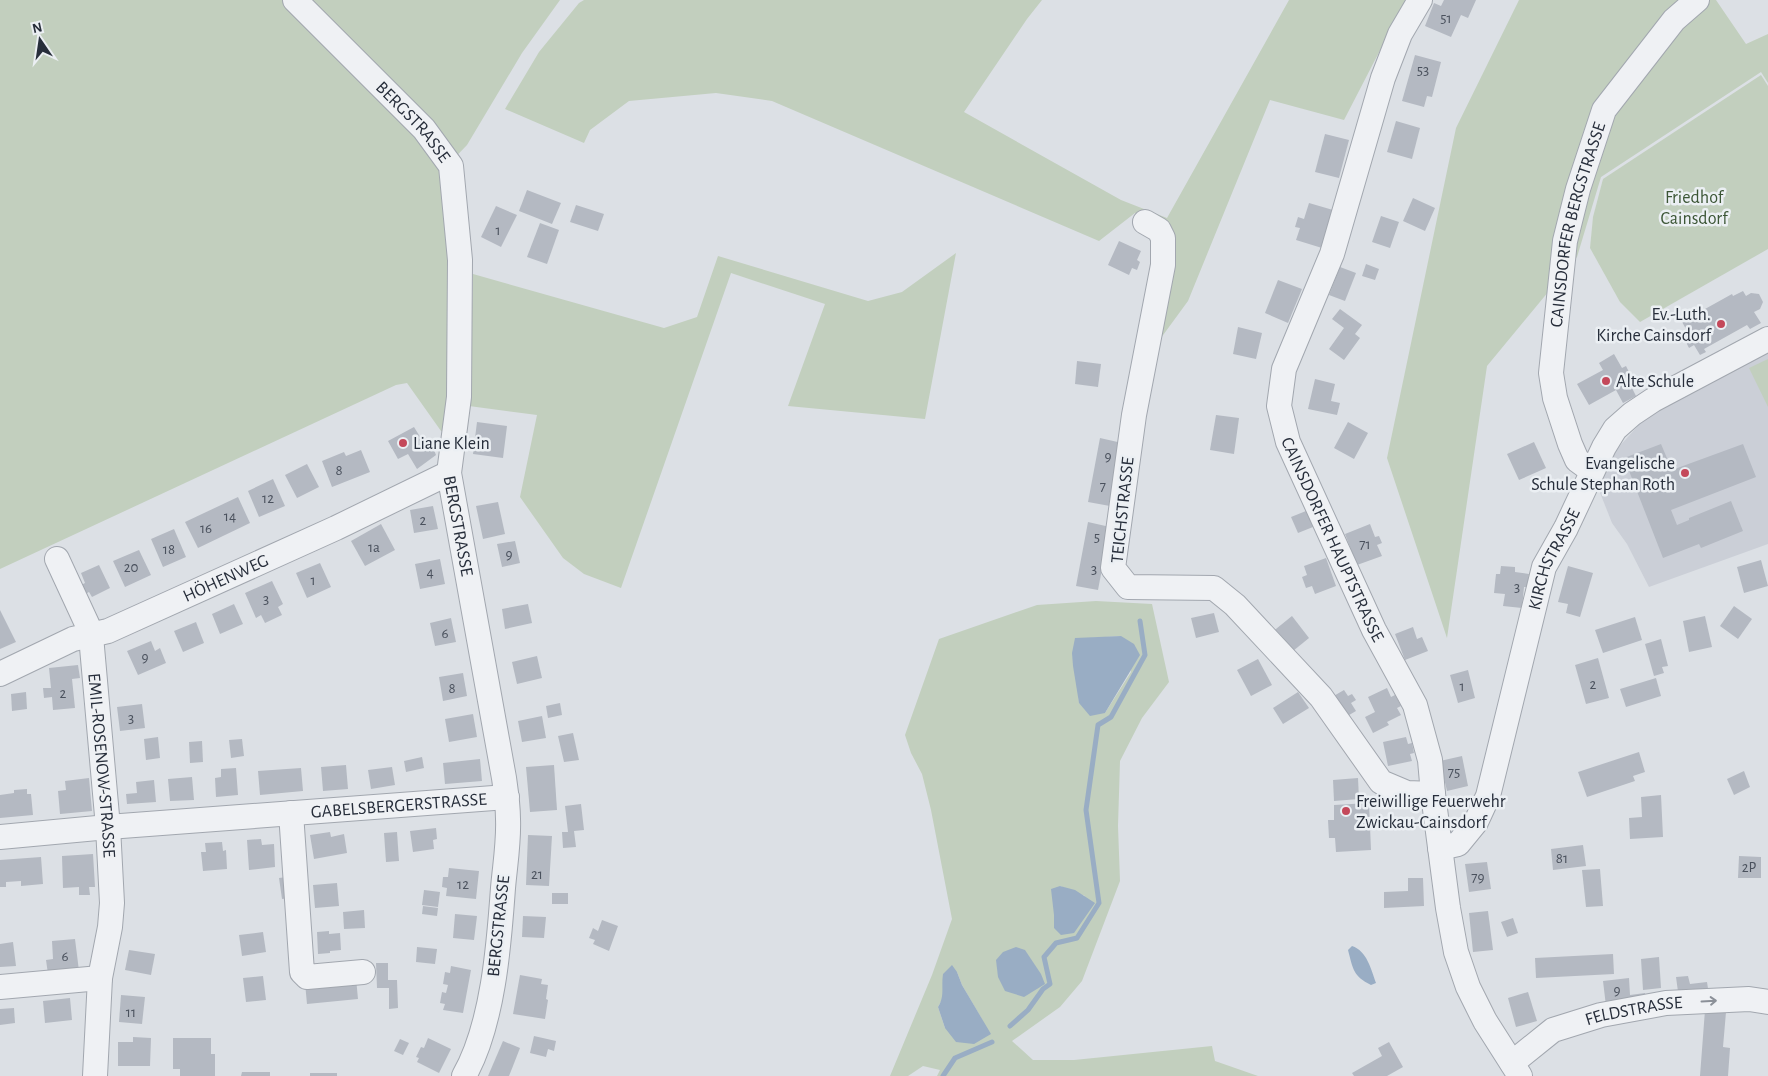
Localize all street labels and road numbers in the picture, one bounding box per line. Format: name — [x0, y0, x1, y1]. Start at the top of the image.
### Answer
street label: BERGSTRASSE — [372, 78, 453, 166]
street label: CAINSDORFER BERGSTRASSE — [1548, 120, 1609, 328]
street label: CAINSDORFER HAUPTSTRASSE — [1277, 435, 1387, 645]
street label: TEICHSTRASSE — [1108, 456, 1138, 564]
street label: BERGSTRASSE — [440, 474, 476, 578]
street label: KIRCHSTRASSE — [1526, 506, 1584, 612]
street label: HÖHENWEG — [181, 552, 272, 606]
street label: EMIL-ROSENOW-STRASSE — [84, 672, 118, 858]
street label: GABELSBERGERSTRASSE — [310, 791, 488, 822]
street label: BERGSTRASSE — [485, 874, 513, 978]
street label: FELDSTRASSE — [1583, 994, 1683, 1029]

